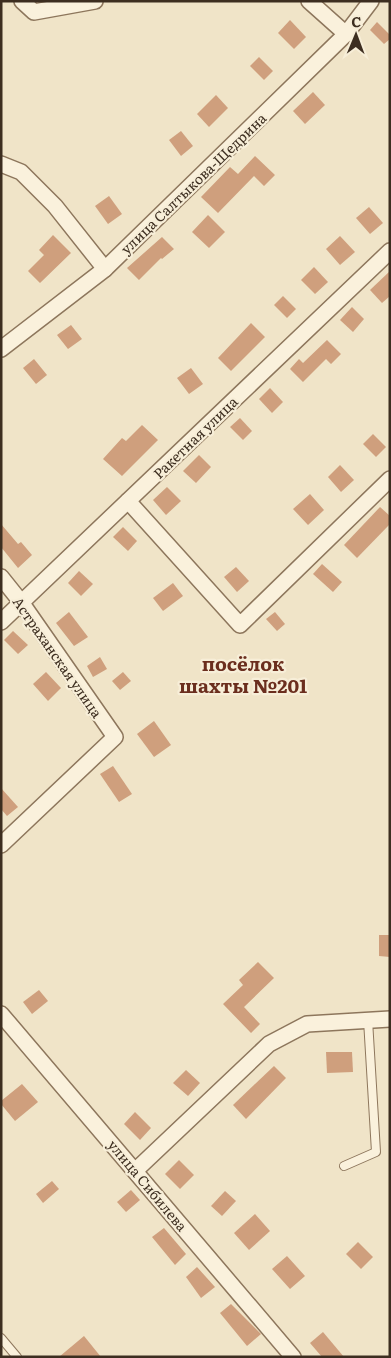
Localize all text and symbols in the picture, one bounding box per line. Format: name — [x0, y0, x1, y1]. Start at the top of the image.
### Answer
north arrow — [331, 10, 381, 60]
text: С — [351, 11, 361, 31]
street label: улица Салтыкова-Щедрина — [116, 108, 271, 258]
street label: Ракетная улица — [148, 391, 242, 483]
street label: Астраханская улица — [9, 592, 108, 722]
district label: посёлок шахты №201 — [179, 649, 307, 699]
street label: улица Сибилева — [104, 1135, 193, 1235]

